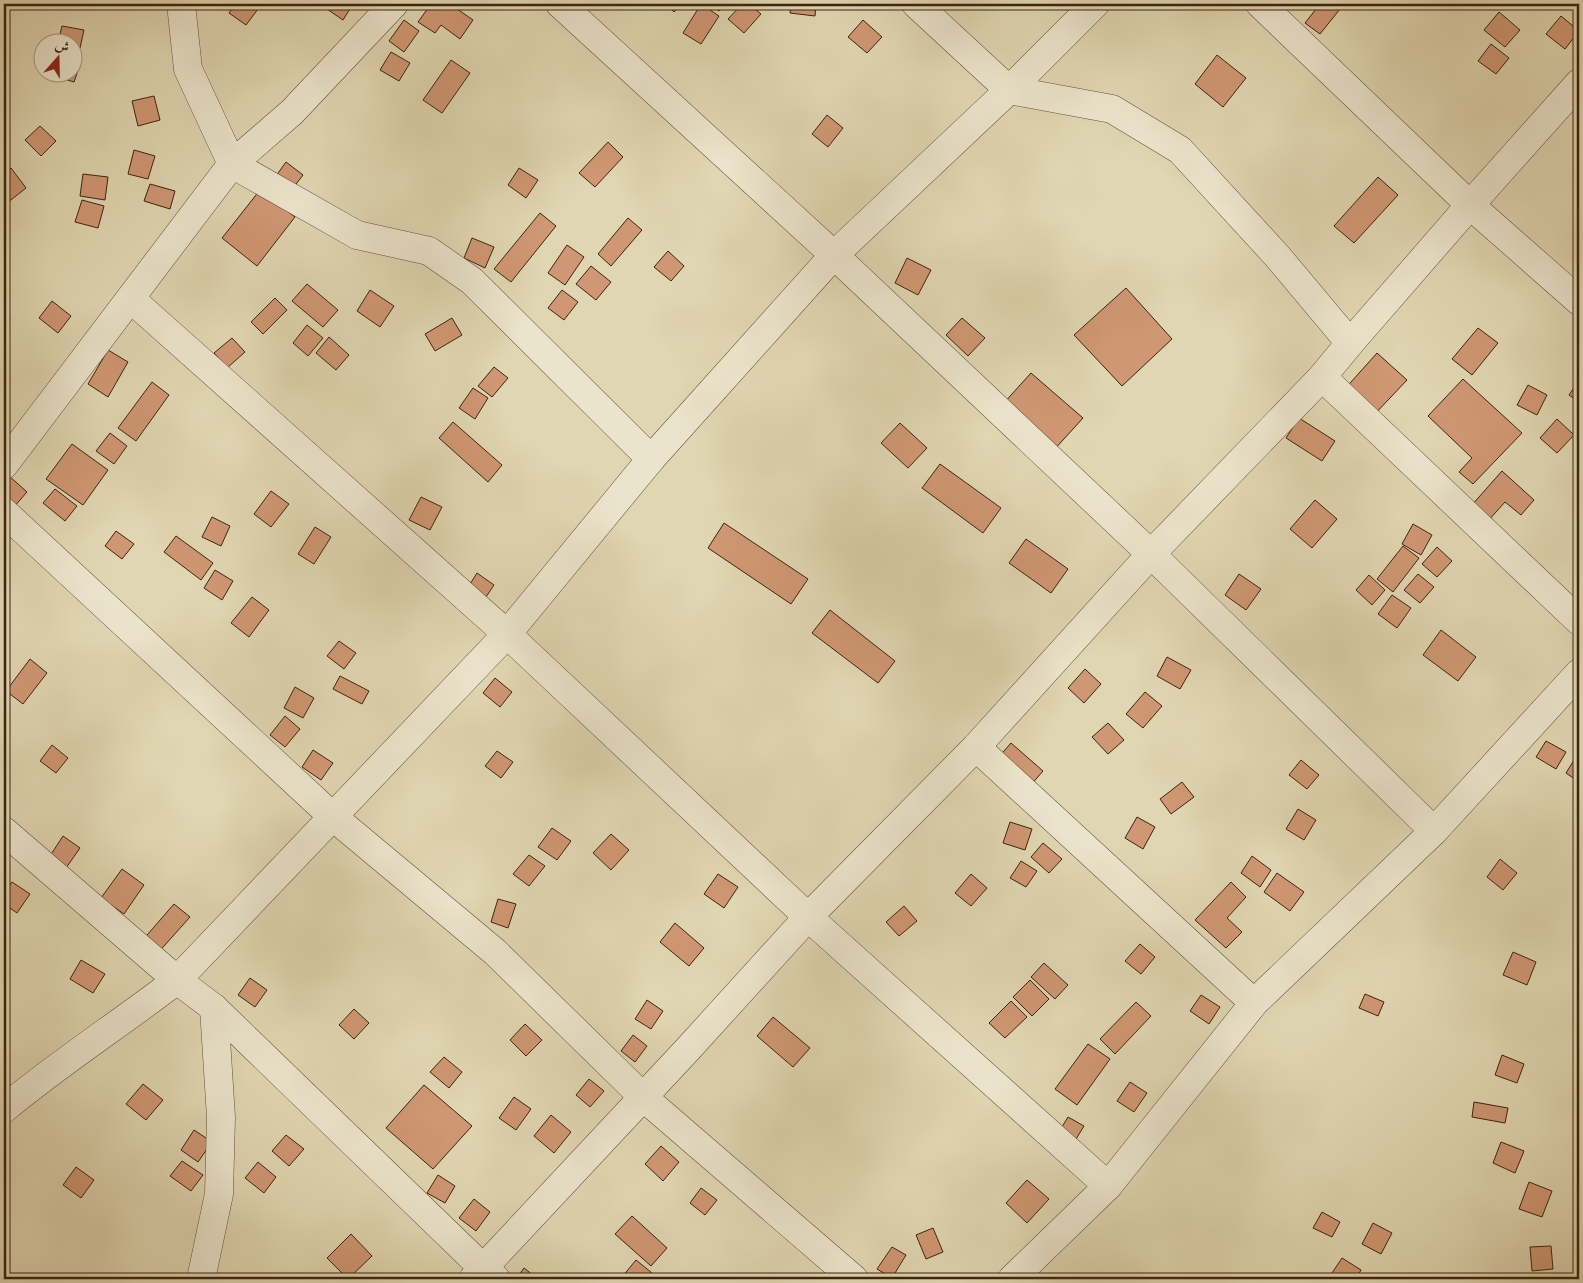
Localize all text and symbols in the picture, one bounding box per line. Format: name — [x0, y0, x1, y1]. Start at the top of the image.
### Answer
north arrow — [32, 32, 82, 82]
text: ش — [52, 36, 72, 59]

